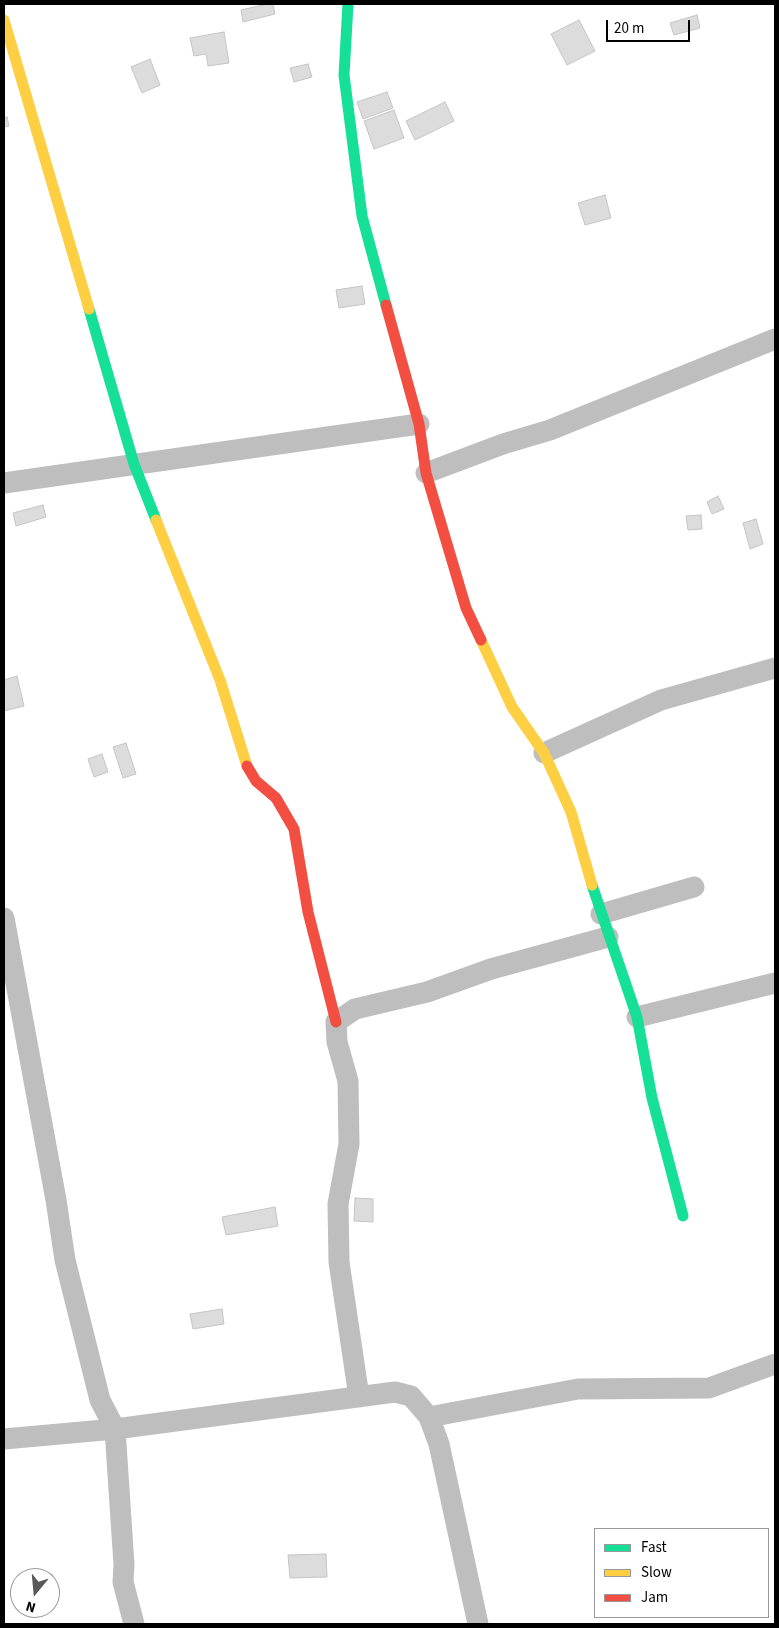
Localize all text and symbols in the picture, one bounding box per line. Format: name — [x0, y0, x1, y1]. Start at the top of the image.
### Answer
scale bar — [609, 10, 693, 42]
text: 20 m — [614, 18, 644, 39]
legend — [594, 1528, 769, 1618]
text: Fast — [641, 1537, 667, 1558]
text: Slow — [641, 1562, 672, 1583]
north arrow — [10, 1568, 60, 1618]
text: Jam — [641, 1587, 668, 1608]
text: N — [24, 1595, 38, 1617]

